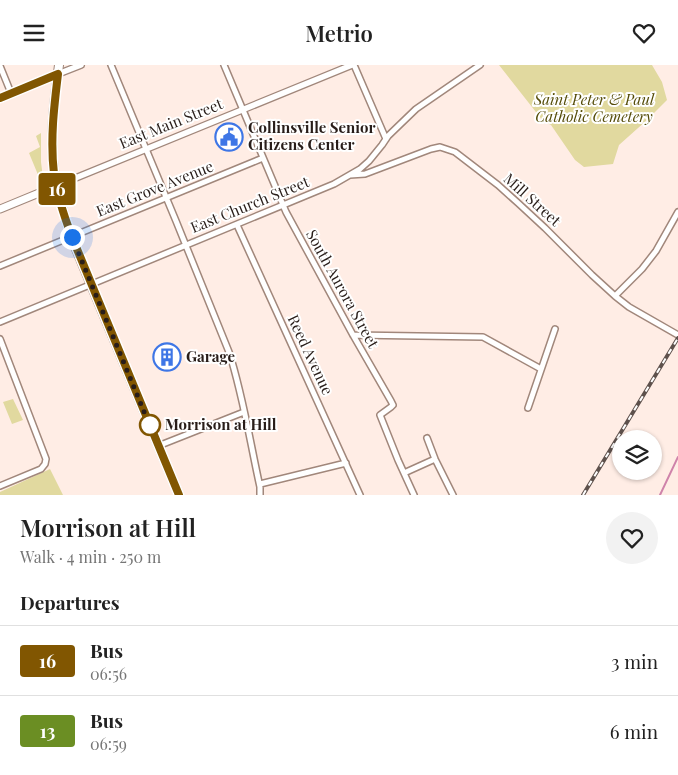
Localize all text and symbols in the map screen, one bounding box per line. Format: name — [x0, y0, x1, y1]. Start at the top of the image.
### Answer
text: Metrio — [305, 18, 373, 48]
icon: menu — [20, 19, 48, 47]
icon: heart — [630, 19, 658, 47]
park label: Saint Peter & Paul Catholic Cemetery — [533, 89, 655, 126]
street label: East Main Street — [116, 93, 226, 153]
place label: Collinsville Senior Citizens Center — [248, 117, 376, 154]
public building icon: Collinsville Senior Citizens Center — [214, 122, 244, 152]
street label: East Grove Avenue — [93, 155, 216, 221]
street label: Mill Street — [500, 168, 566, 231]
street label: East Church Street — [187, 171, 313, 237]
line badge: 16 — [34, 173, 80, 205]
text: 16 — [49, 177, 66, 201]
your location — [60, 225, 85, 250]
street label: South Aurora Street — [302, 226, 384, 352]
street label: Reed Avenue — [284, 311, 338, 398]
building icon: Garage — [152, 342, 182, 372]
place label: Garage — [186, 346, 236, 366]
marker: Morrison at Hill — [139, 414, 161, 436]
place label: Morrison at Hill — [165, 414, 277, 434]
map controls — [612, 430, 662, 480]
button: layers — [612, 430, 662, 480]
text: Morrison at Hill — [20, 511, 196, 543]
button: heart — [606, 512, 658, 564]
text: Walk · 4 min · 250 m — [20, 546, 161, 567]
text: Departures — [20, 589, 120, 615]
text: Bus — [90, 637, 123, 663]
text: 3 min — [611, 648, 658, 674]
text: 16 — [39, 649, 56, 673]
text: 06:56 — [90, 663, 127, 684]
text: Bus — [90, 707, 123, 733]
text: 6 min — [610, 718, 658, 744]
text: 13 — [40, 719, 55, 743]
text: 06:59 — [90, 733, 127, 754]

